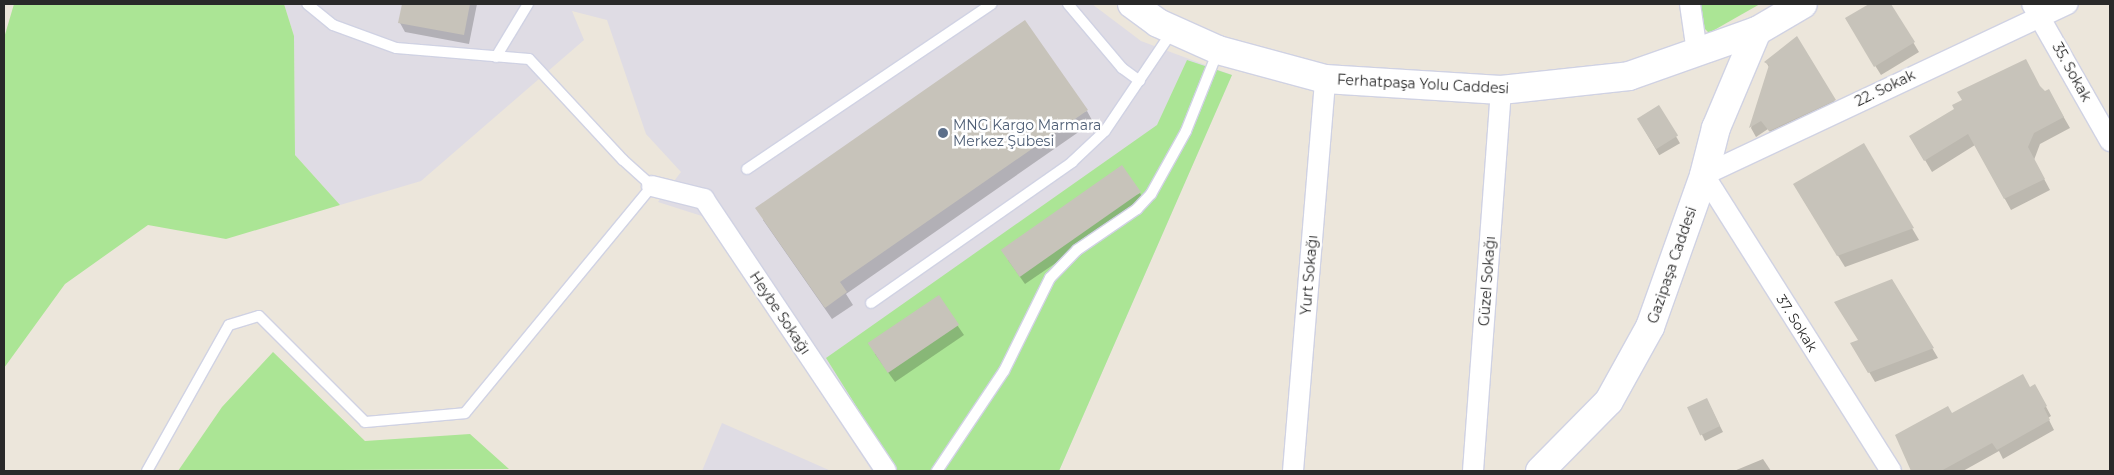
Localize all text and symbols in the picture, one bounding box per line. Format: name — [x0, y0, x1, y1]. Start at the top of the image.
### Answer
street label: 35. Sokak — [2049, 40, 2095, 104]
street label: 22. Sokak — [1852, 66, 1918, 110]
street label: Ferhatpaşa Yolu Caddesi — [1337, 71, 1509, 97]
place label: MNG Kargo Marmara Merkez Şubesi — [953, 117, 1101, 150]
marker: MNG Kargo Marmara Merkez Şubesi — [937, 127, 949, 139]
street label: Gazipaşa Caddesi — [1644, 204, 1700, 326]
street label: Yurt Sokağı — [1297, 234, 1321, 316]
street label: Güzel Sokağı — [1475, 235, 1499, 327]
street label: Heybe Sokağı — [746, 268, 814, 358]
street label: 37. Sokak — [1773, 291, 1821, 355]

